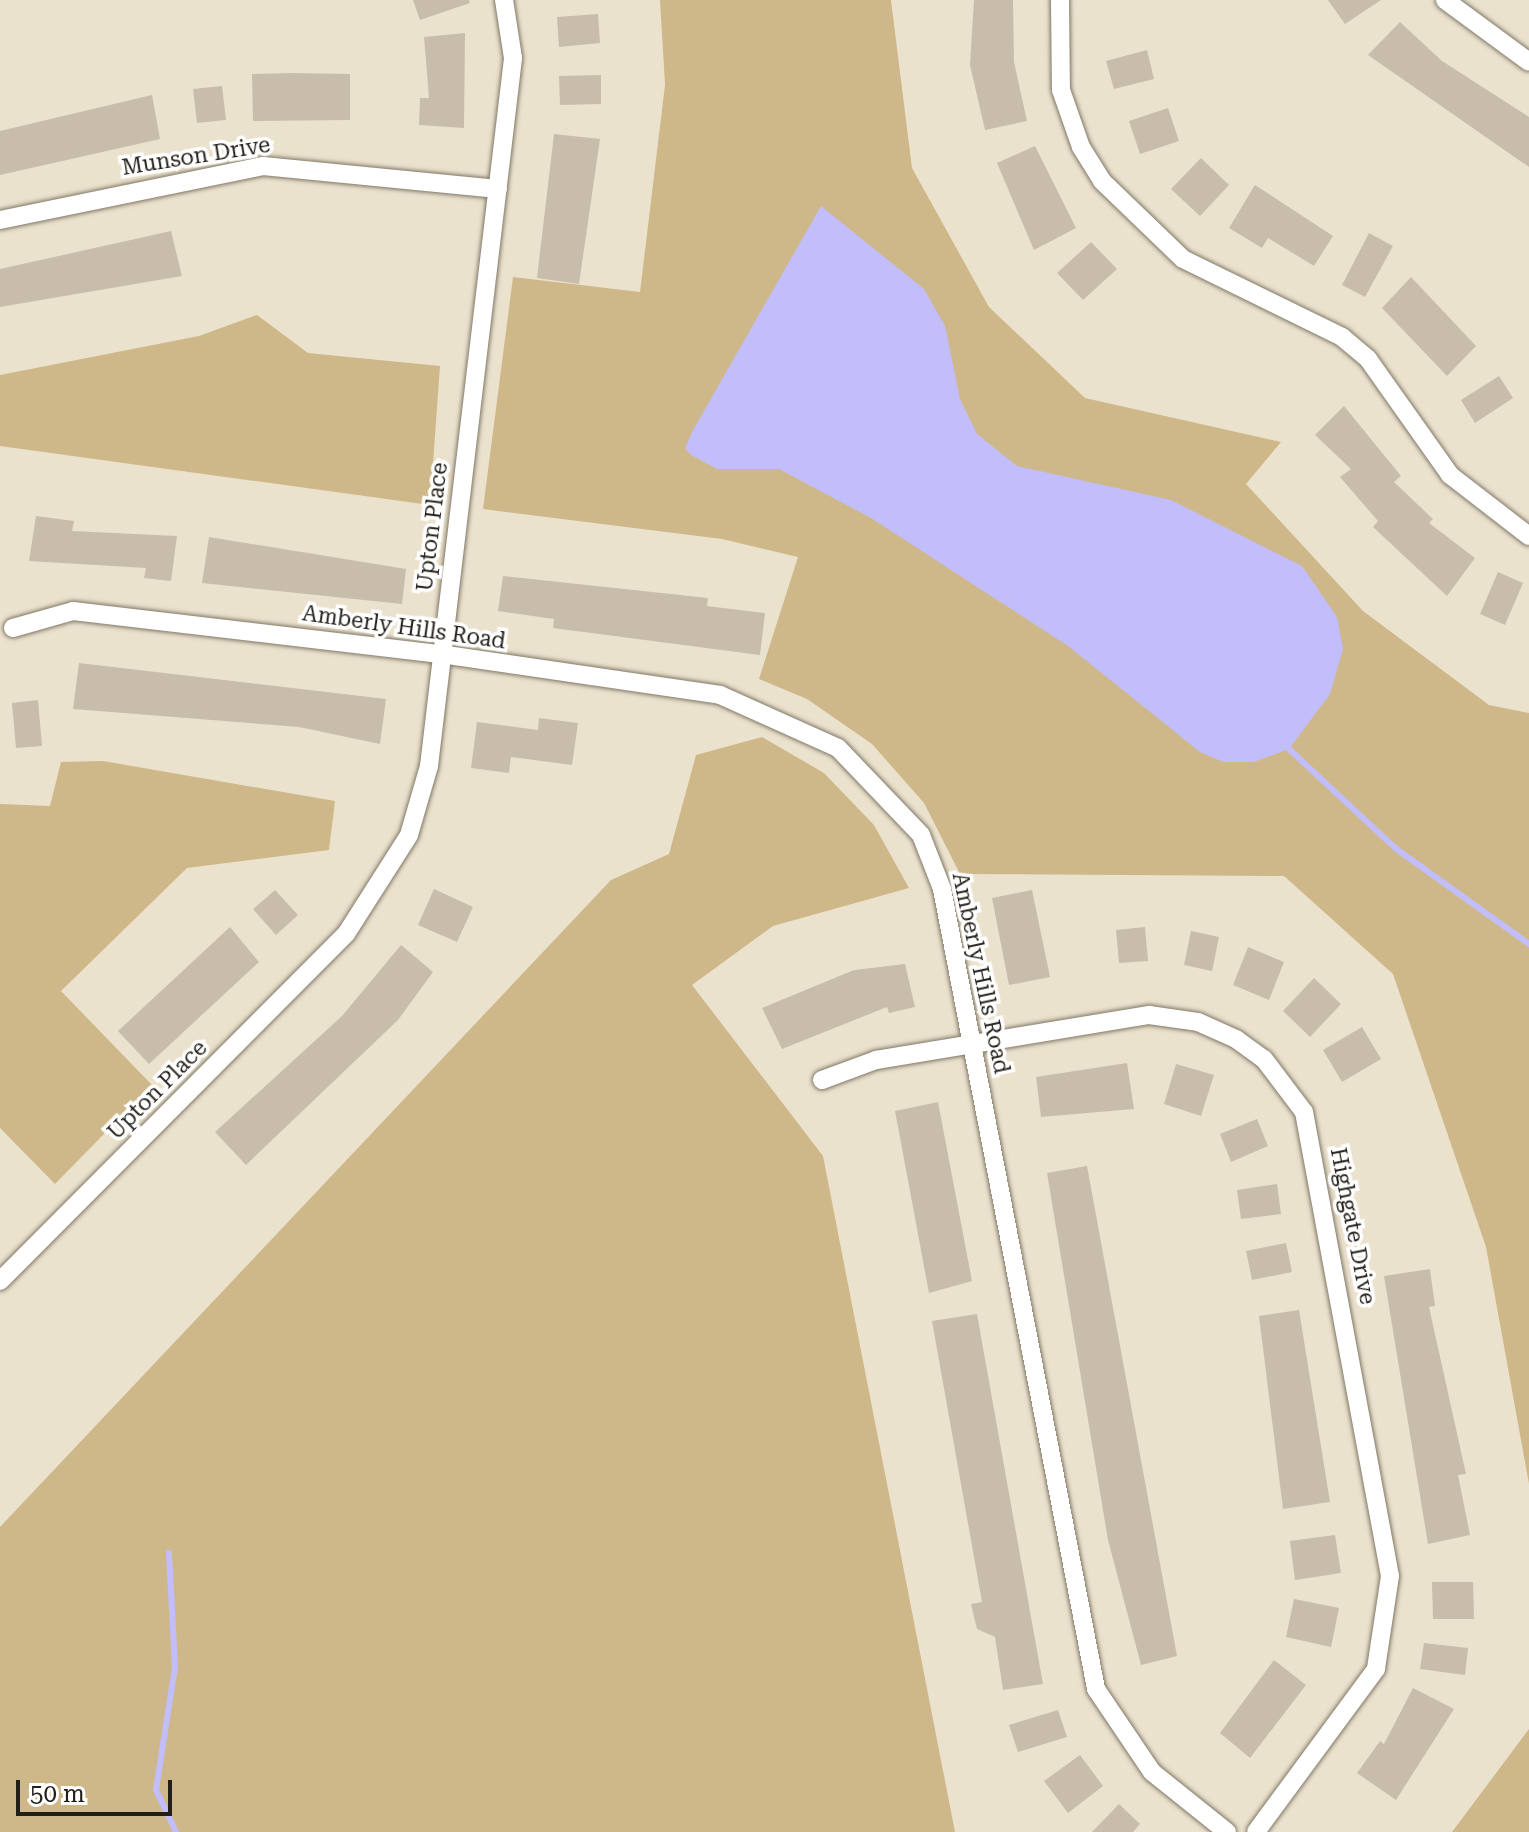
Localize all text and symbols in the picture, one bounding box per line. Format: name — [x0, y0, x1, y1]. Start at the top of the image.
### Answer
street label: Munson Drive — [120, 131, 272, 181]
street label: Upton Place — [411, 461, 453, 593]
street label: Amberly Hills Road — [301, 600, 507, 654]
street label: Amberly Hills Road — [947, 870, 1015, 1076]
street label: Upton Place — [102, 1035, 212, 1145]
street label: Highgate Drive — [1325, 1145, 1381, 1307]
scale bar — [20, 1764, 176, 1814]
text: 50 m — [30, 1780, 85, 1808]

